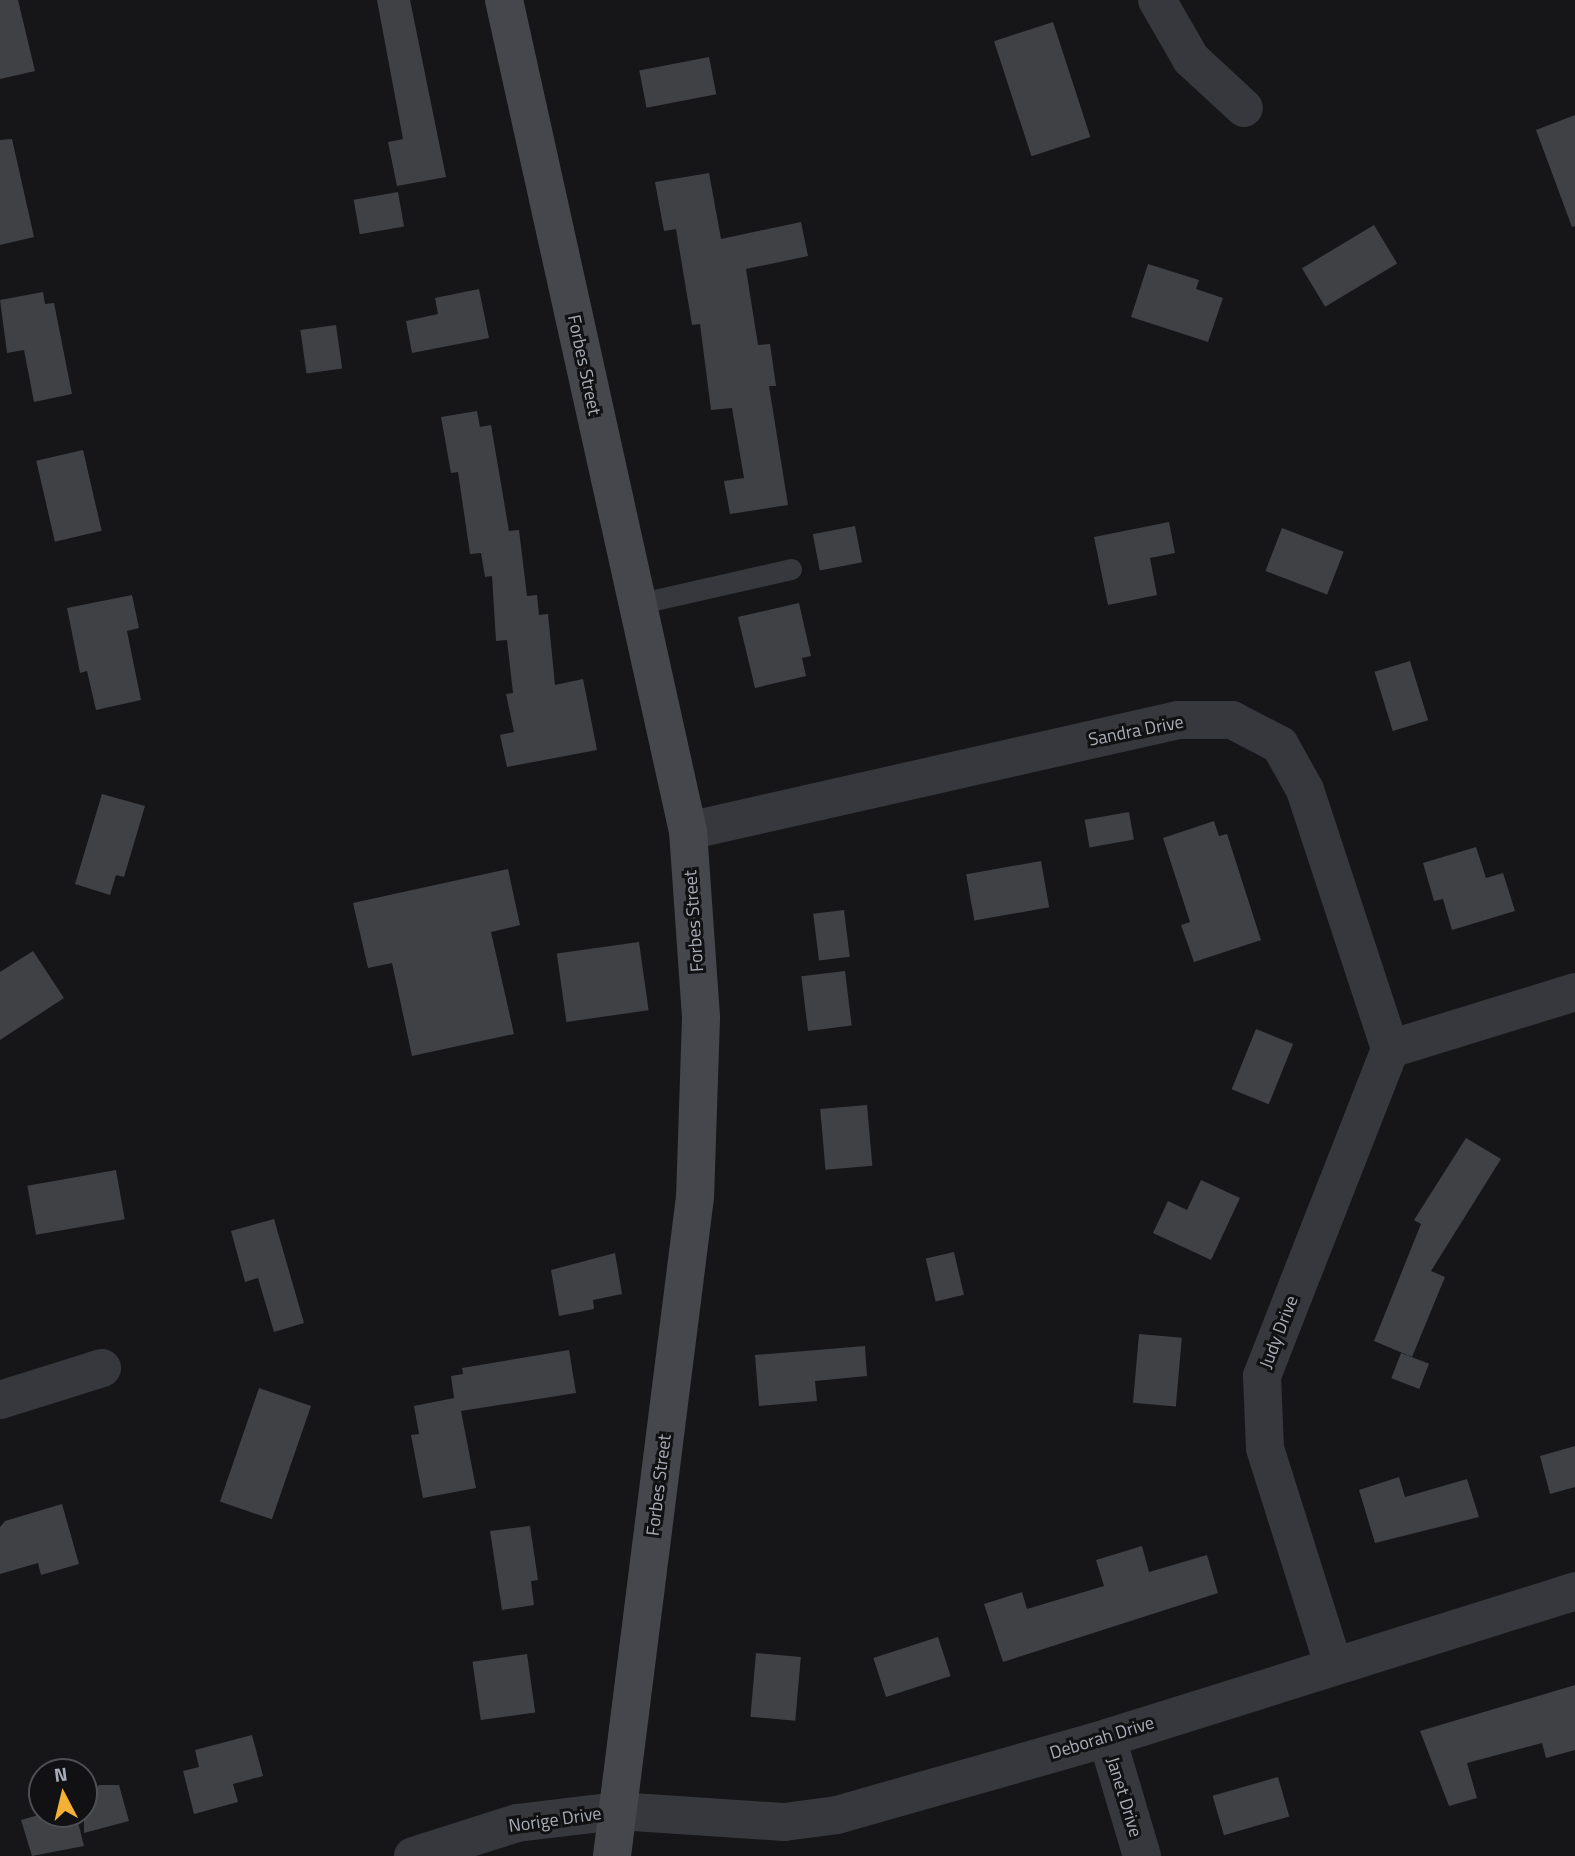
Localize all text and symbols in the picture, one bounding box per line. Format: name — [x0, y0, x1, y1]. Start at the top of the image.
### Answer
street label: Forbes Street — [563, 313, 605, 417]
street label: Sandra Drive — [1087, 711, 1185, 751]
street label: Forbes Street — [680, 869, 708, 973]
street label: Judy Drive — [1255, 1293, 1303, 1371]
street label: Forbes Street — [642, 1433, 676, 1537]
street label: Deborah Drive — [1047, 1712, 1157, 1764]
street label: Janet Drive — [1102, 1754, 1146, 1840]
north arrow — [28, 1758, 98, 1828]
text: N — [52, 1758, 69, 1789]
street label: Norige Drive — [507, 1803, 603, 1837]

